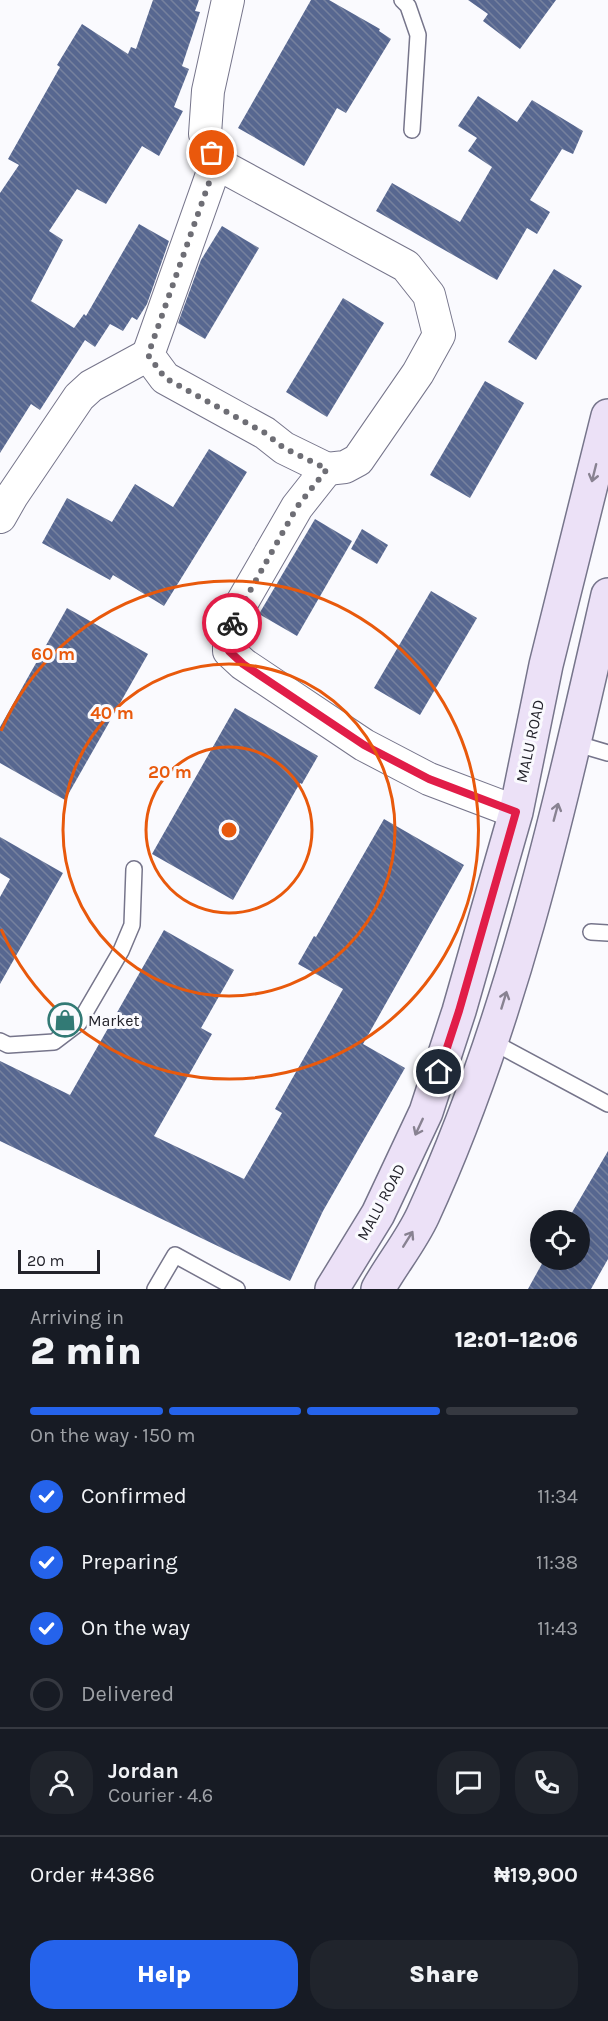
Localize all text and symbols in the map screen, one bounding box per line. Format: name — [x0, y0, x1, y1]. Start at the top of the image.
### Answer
pin — [186, 127, 237, 178]
icon: bag — [195, 136, 228, 169]
one-way arrow — [587, 463, 599, 482]
courier — [202, 593, 262, 653]
icon: bike — [216, 607, 249, 640]
text: 60 m — [31, 643, 75, 665]
street label: MALU ROAD — [512, 698, 548, 784]
text: 40 m — [90, 702, 134, 724]
text: 20 m — [148, 761, 192, 783]
one-way arrow — [551, 803, 562, 822]
centre of rings — [219, 820, 239, 840]
one-way arrow — [499, 991, 510, 1010]
shop icon: Market — [47, 1002, 83, 1038]
place label: Market — [88, 1011, 139, 1030]
pin — [413, 1046, 464, 1097]
icon: home — [422, 1055, 455, 1088]
one-way arrow — [412, 1118, 424, 1136]
street label: MALU ROAD — [353, 1160, 409, 1244]
map controls — [530, 1210, 590, 1270]
button: locate — [530, 1210, 590, 1270]
one-way arrow — [403, 1231, 415, 1248]
scale bar — [18, 1247, 100, 1274]
text: 20 m — [27, 1251, 65, 1270]
text: Arriving in — [30, 1306, 124, 1329]
text: 12:01–12:06 — [455, 1327, 578, 1353]
text: 2 min — [30, 1328, 142, 1374]
text: On the way · 150 m — [30, 1424, 195, 1447]
icon: check — [30, 1480, 63, 1513]
text: Confirmed — [81, 1483, 187, 1509]
text: 11:34 — [537, 1485, 578, 1508]
icon: check — [30, 1546, 63, 1579]
text: Preparing — [81, 1549, 178, 1575]
text: 11:38 — [536, 1551, 578, 1574]
icon: check — [30, 1612, 63, 1645]
text: On the way — [81, 1615, 190, 1641]
text: 11:43 — [537, 1617, 578, 1640]
text: Delivered — [81, 1681, 174, 1707]
button: person — [30, 1751, 93, 1814]
button: chat — [437, 1751, 500, 1814]
button: phone — [515, 1751, 578, 1814]
text: Jordan — [108, 1758, 179, 1784]
text: Courier · 4.6 — [108, 1784, 213, 1807]
text: Order #4386 — [30, 1862, 155, 1888]
text: ₦19,900 — [494, 1862, 578, 1888]
button: Help — [30, 1940, 298, 2009]
button: Share — [310, 1940, 578, 2009]

